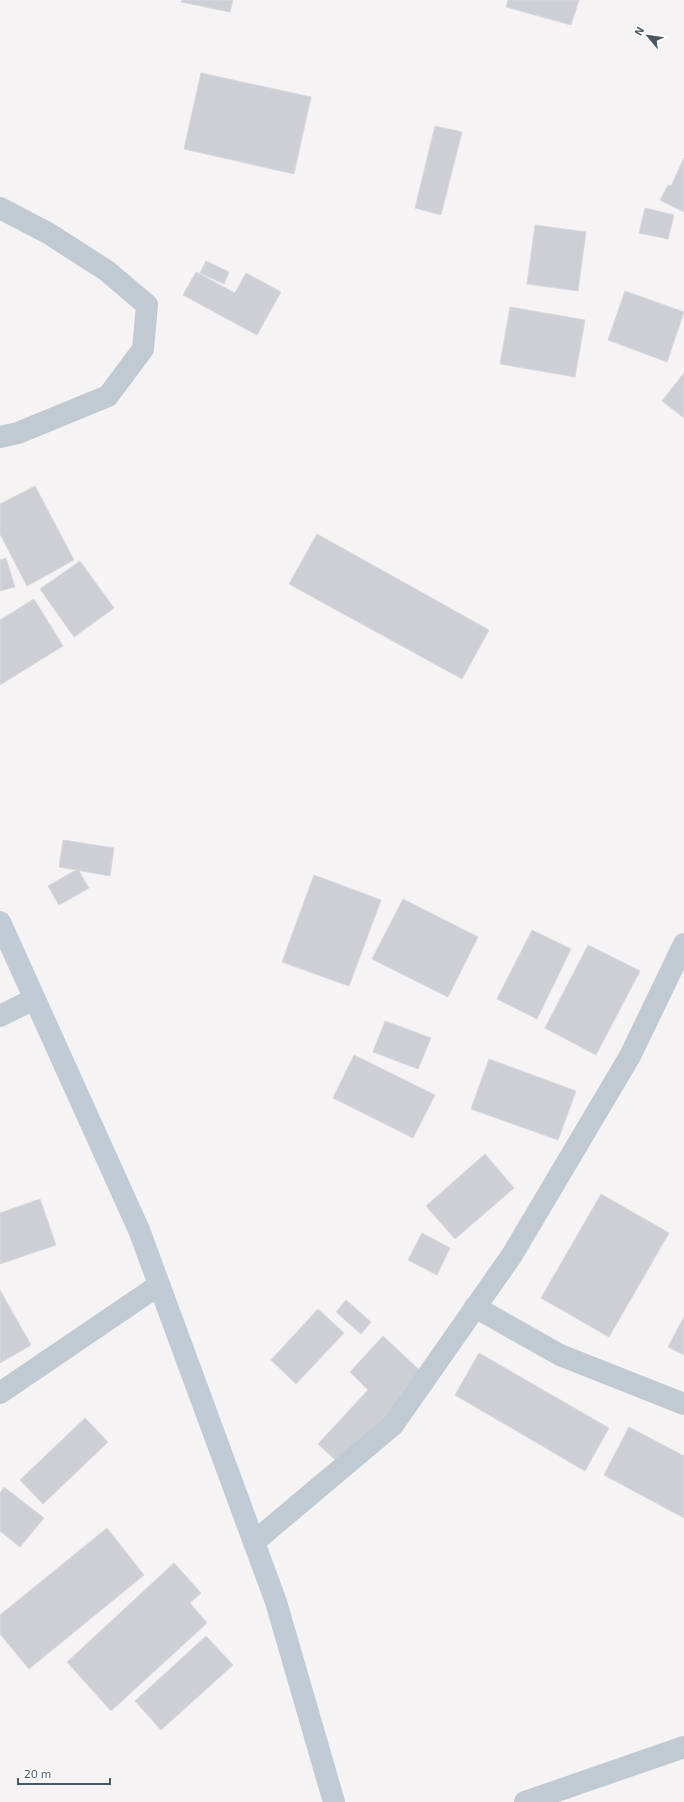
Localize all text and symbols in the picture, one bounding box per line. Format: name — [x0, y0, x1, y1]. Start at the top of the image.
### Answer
north arrow — [628, 16, 668, 56]
text: N — [631, 24, 646, 38]
scale bar — [18, 1760, 110, 1786]
text: 20 m — [24, 1766, 51, 1780]

